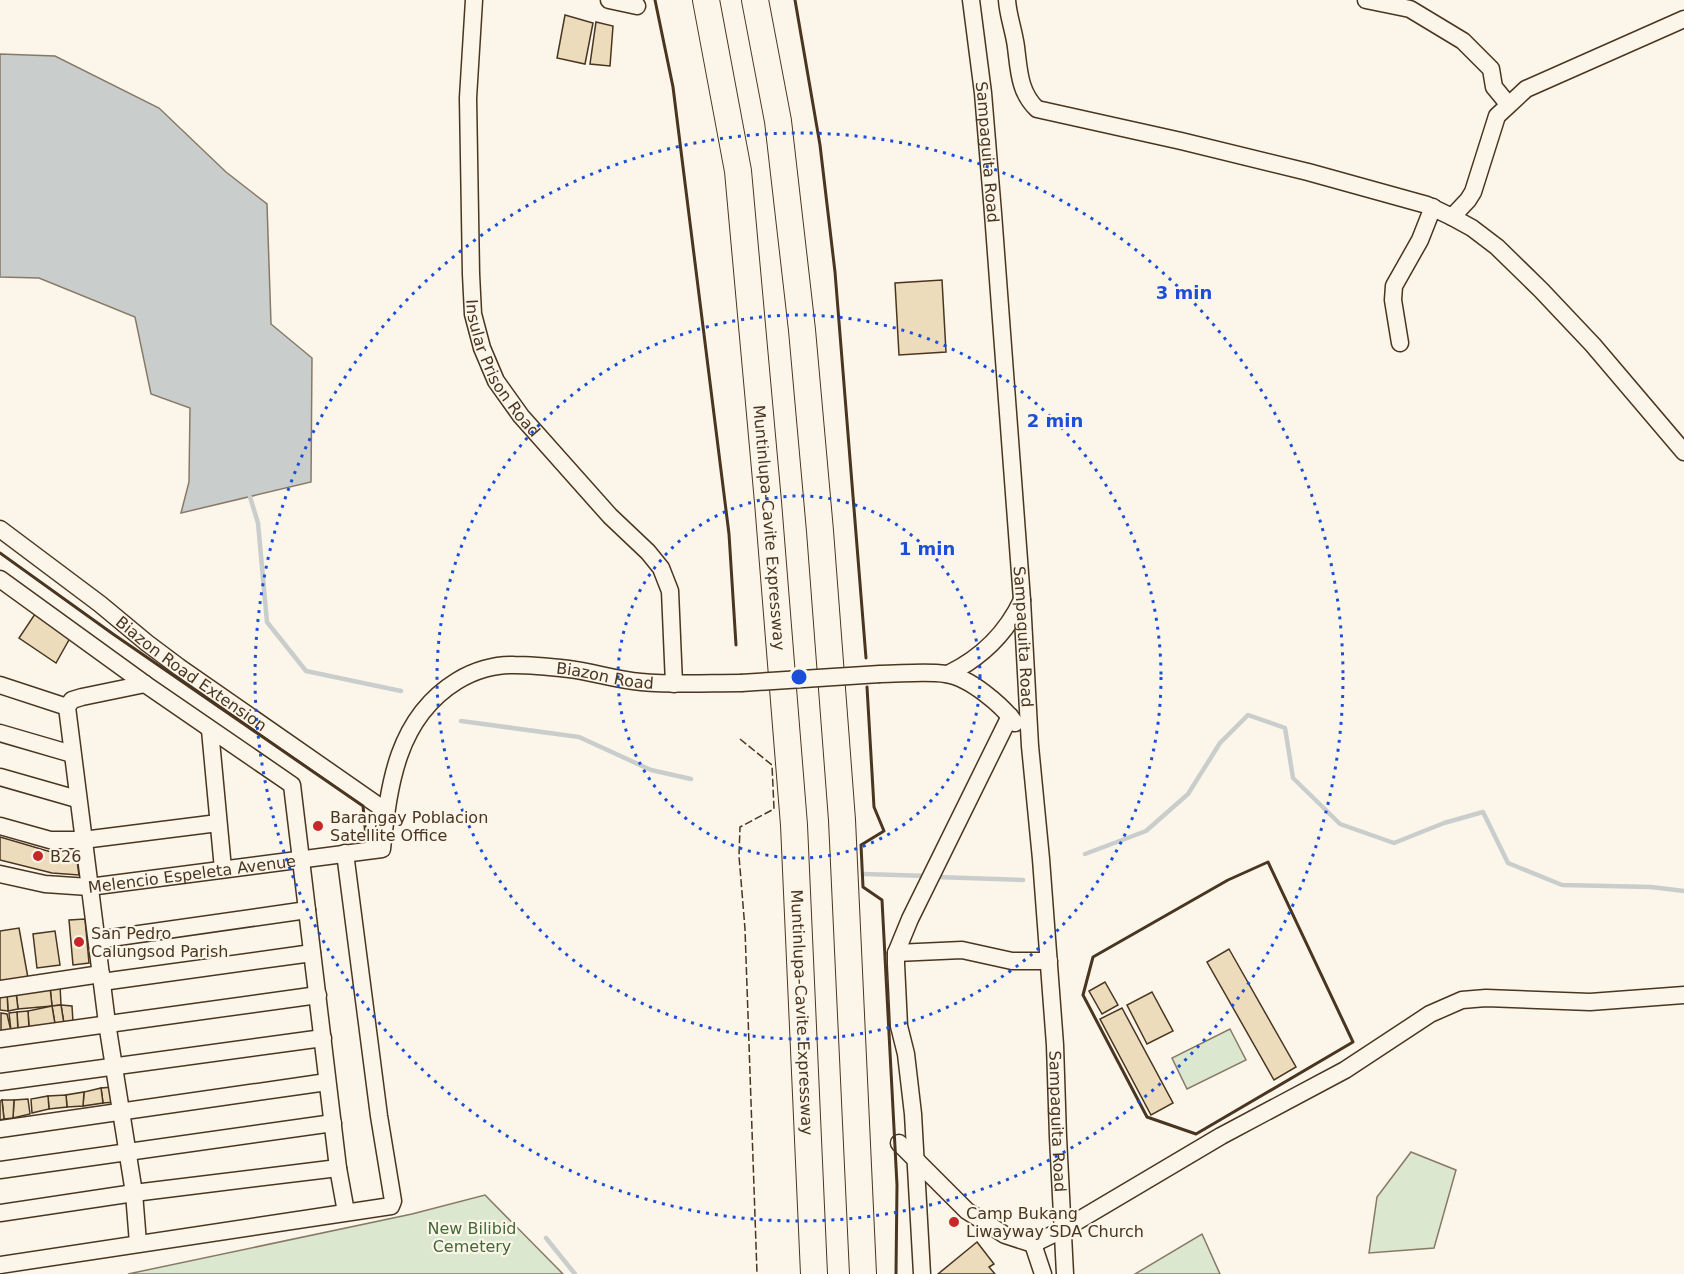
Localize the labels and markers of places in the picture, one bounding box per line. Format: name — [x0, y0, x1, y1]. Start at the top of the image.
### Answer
centre of rings — [789, 667, 809, 687]
place label: Barangay Poblacion Satellite Office — [330, 808, 488, 845]
marker: Barangay Poblacion Satellite Office — [311, 819, 325, 833]
place label: B26 — [50, 847, 81, 866]
marker: B26 — [31, 849, 45, 863]
place label: San Pedro Calungsod Parish — [91, 924, 228, 961]
marker: San Pedro Calungsod Parish — [72, 935, 86, 949]
place label: Camp Bukang Liwayway SDA Church — [966, 1204, 1144, 1241]
marker: Camp Bukang Liwayway SDA Church — [947, 1215, 961, 1229]

